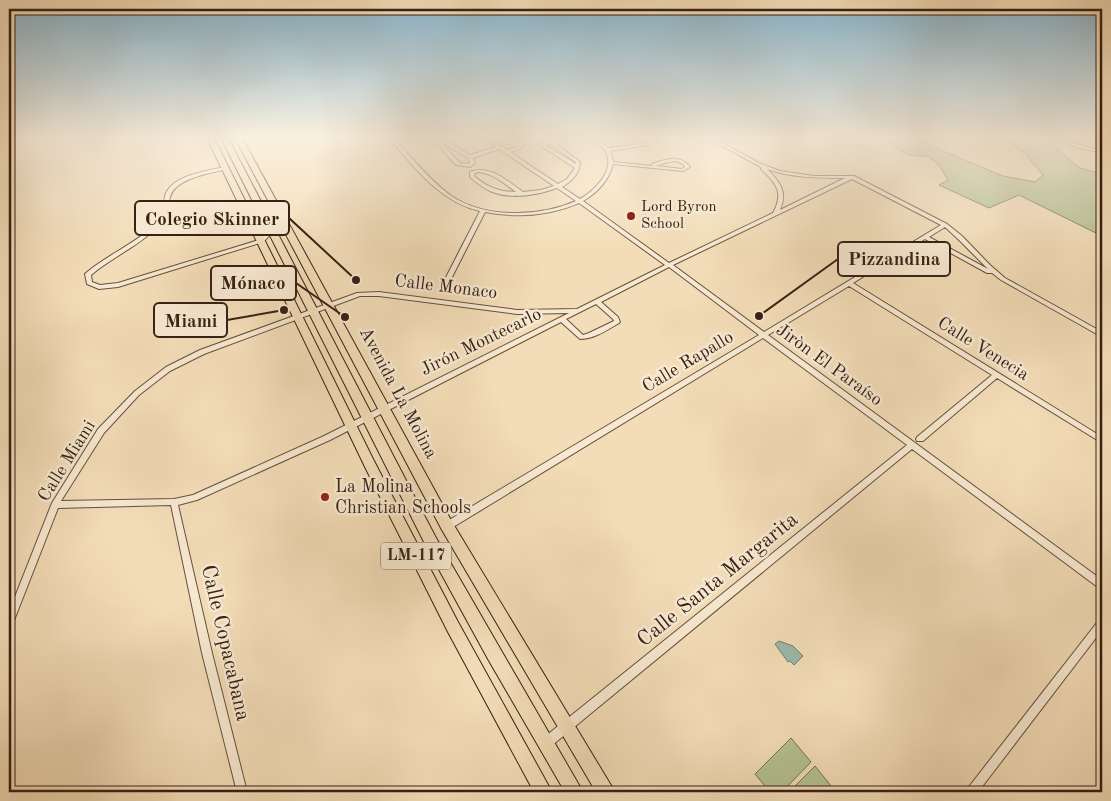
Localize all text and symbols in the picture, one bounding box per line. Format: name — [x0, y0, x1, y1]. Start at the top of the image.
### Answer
place label: Lord Byron School — [641, 200, 717, 232]
callout: Colegio Skinner — [135, 201, 289, 235]
marker: Lord Byron School — [625, 210, 637, 222]
text: Colegio Skinner — [145, 211, 279, 230]
callout: Pizzandina — [838, 242, 950, 276]
text: Pizzandina — [848, 251, 941, 270]
callout: Mónaco — [211, 266, 296, 300]
street label: Calle Monaco — [394, 272, 498, 302]
text: Mónaco — [220, 275, 286, 294]
callout: Miami — [154, 303, 227, 337]
street label: Jirón Montecarlo — [418, 305, 544, 379]
text: Miami — [164, 313, 218, 332]
street label: Calle Venecia — [934, 314, 1032, 384]
street label: Jiròn El Paraíso — [773, 321, 885, 409]
street label: Avenida La Molina — [356, 324, 440, 462]
street label: Calle Rapallo — [639, 328, 737, 396]
street label: Calle Miami — [35, 417, 99, 505]
place label: La Molina Christian Schools — [335, 478, 471, 517]
marker: La Molina Christian Schools — [319, 491, 331, 503]
street label: Calle Santa Margarita — [634, 509, 802, 651]
road number: LM-117 — [381, 542, 451, 570]
street label: Calle Copacabana — [197, 563, 253, 723]

